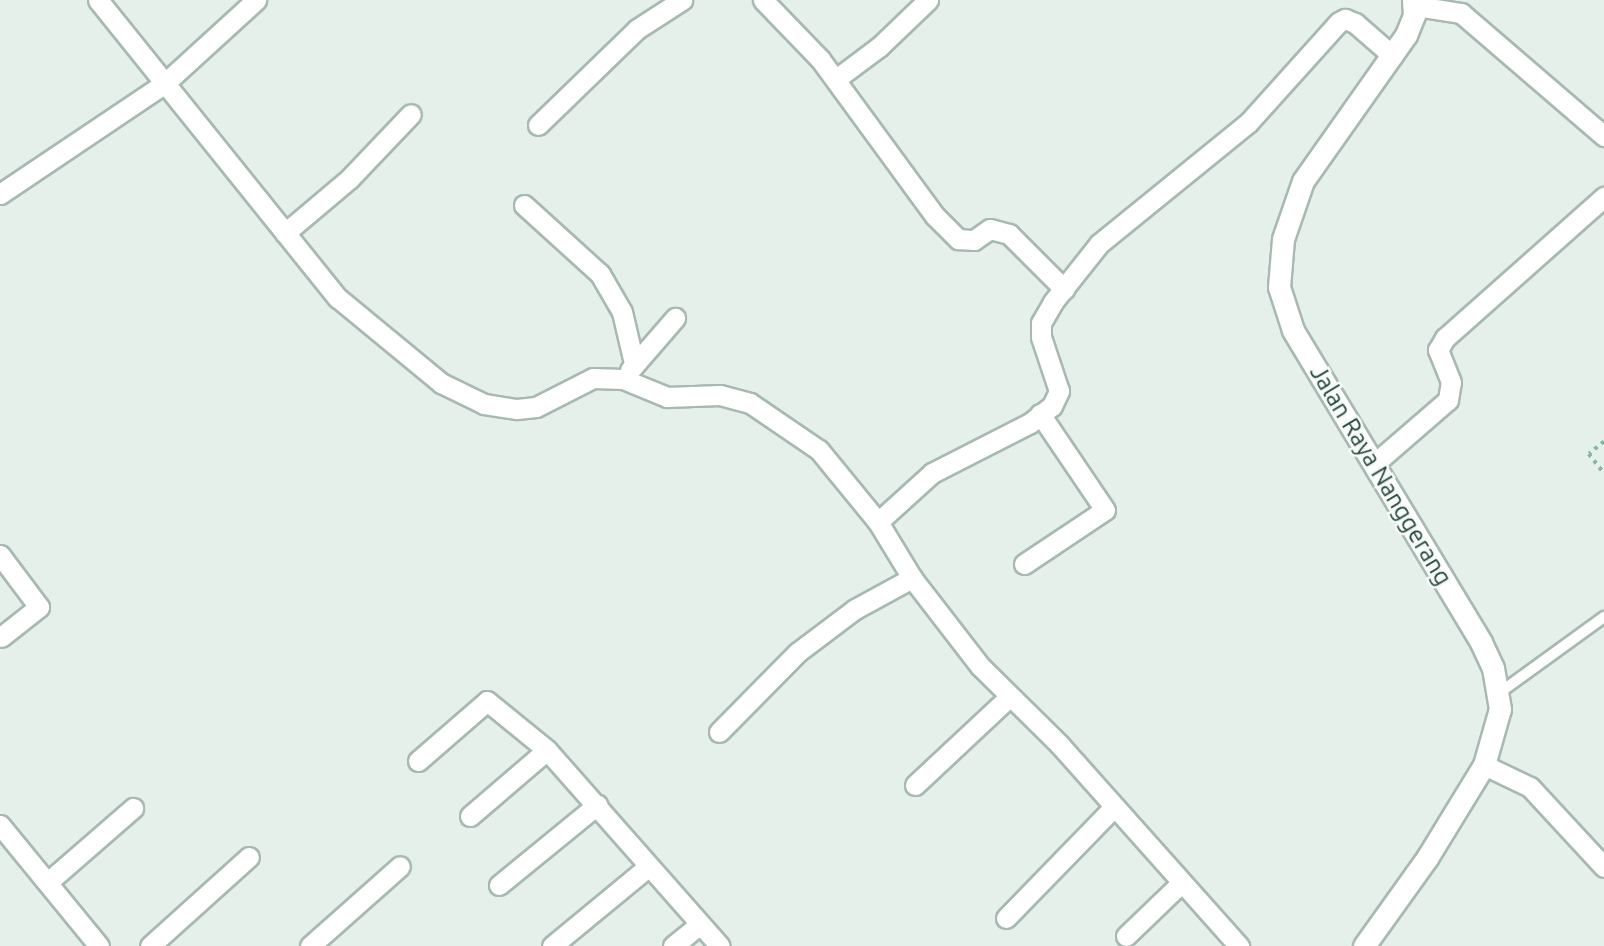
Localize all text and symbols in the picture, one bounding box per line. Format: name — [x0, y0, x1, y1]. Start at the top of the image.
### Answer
street label: Jalan Raya Nanggerang — [1304, 360, 1458, 590]

